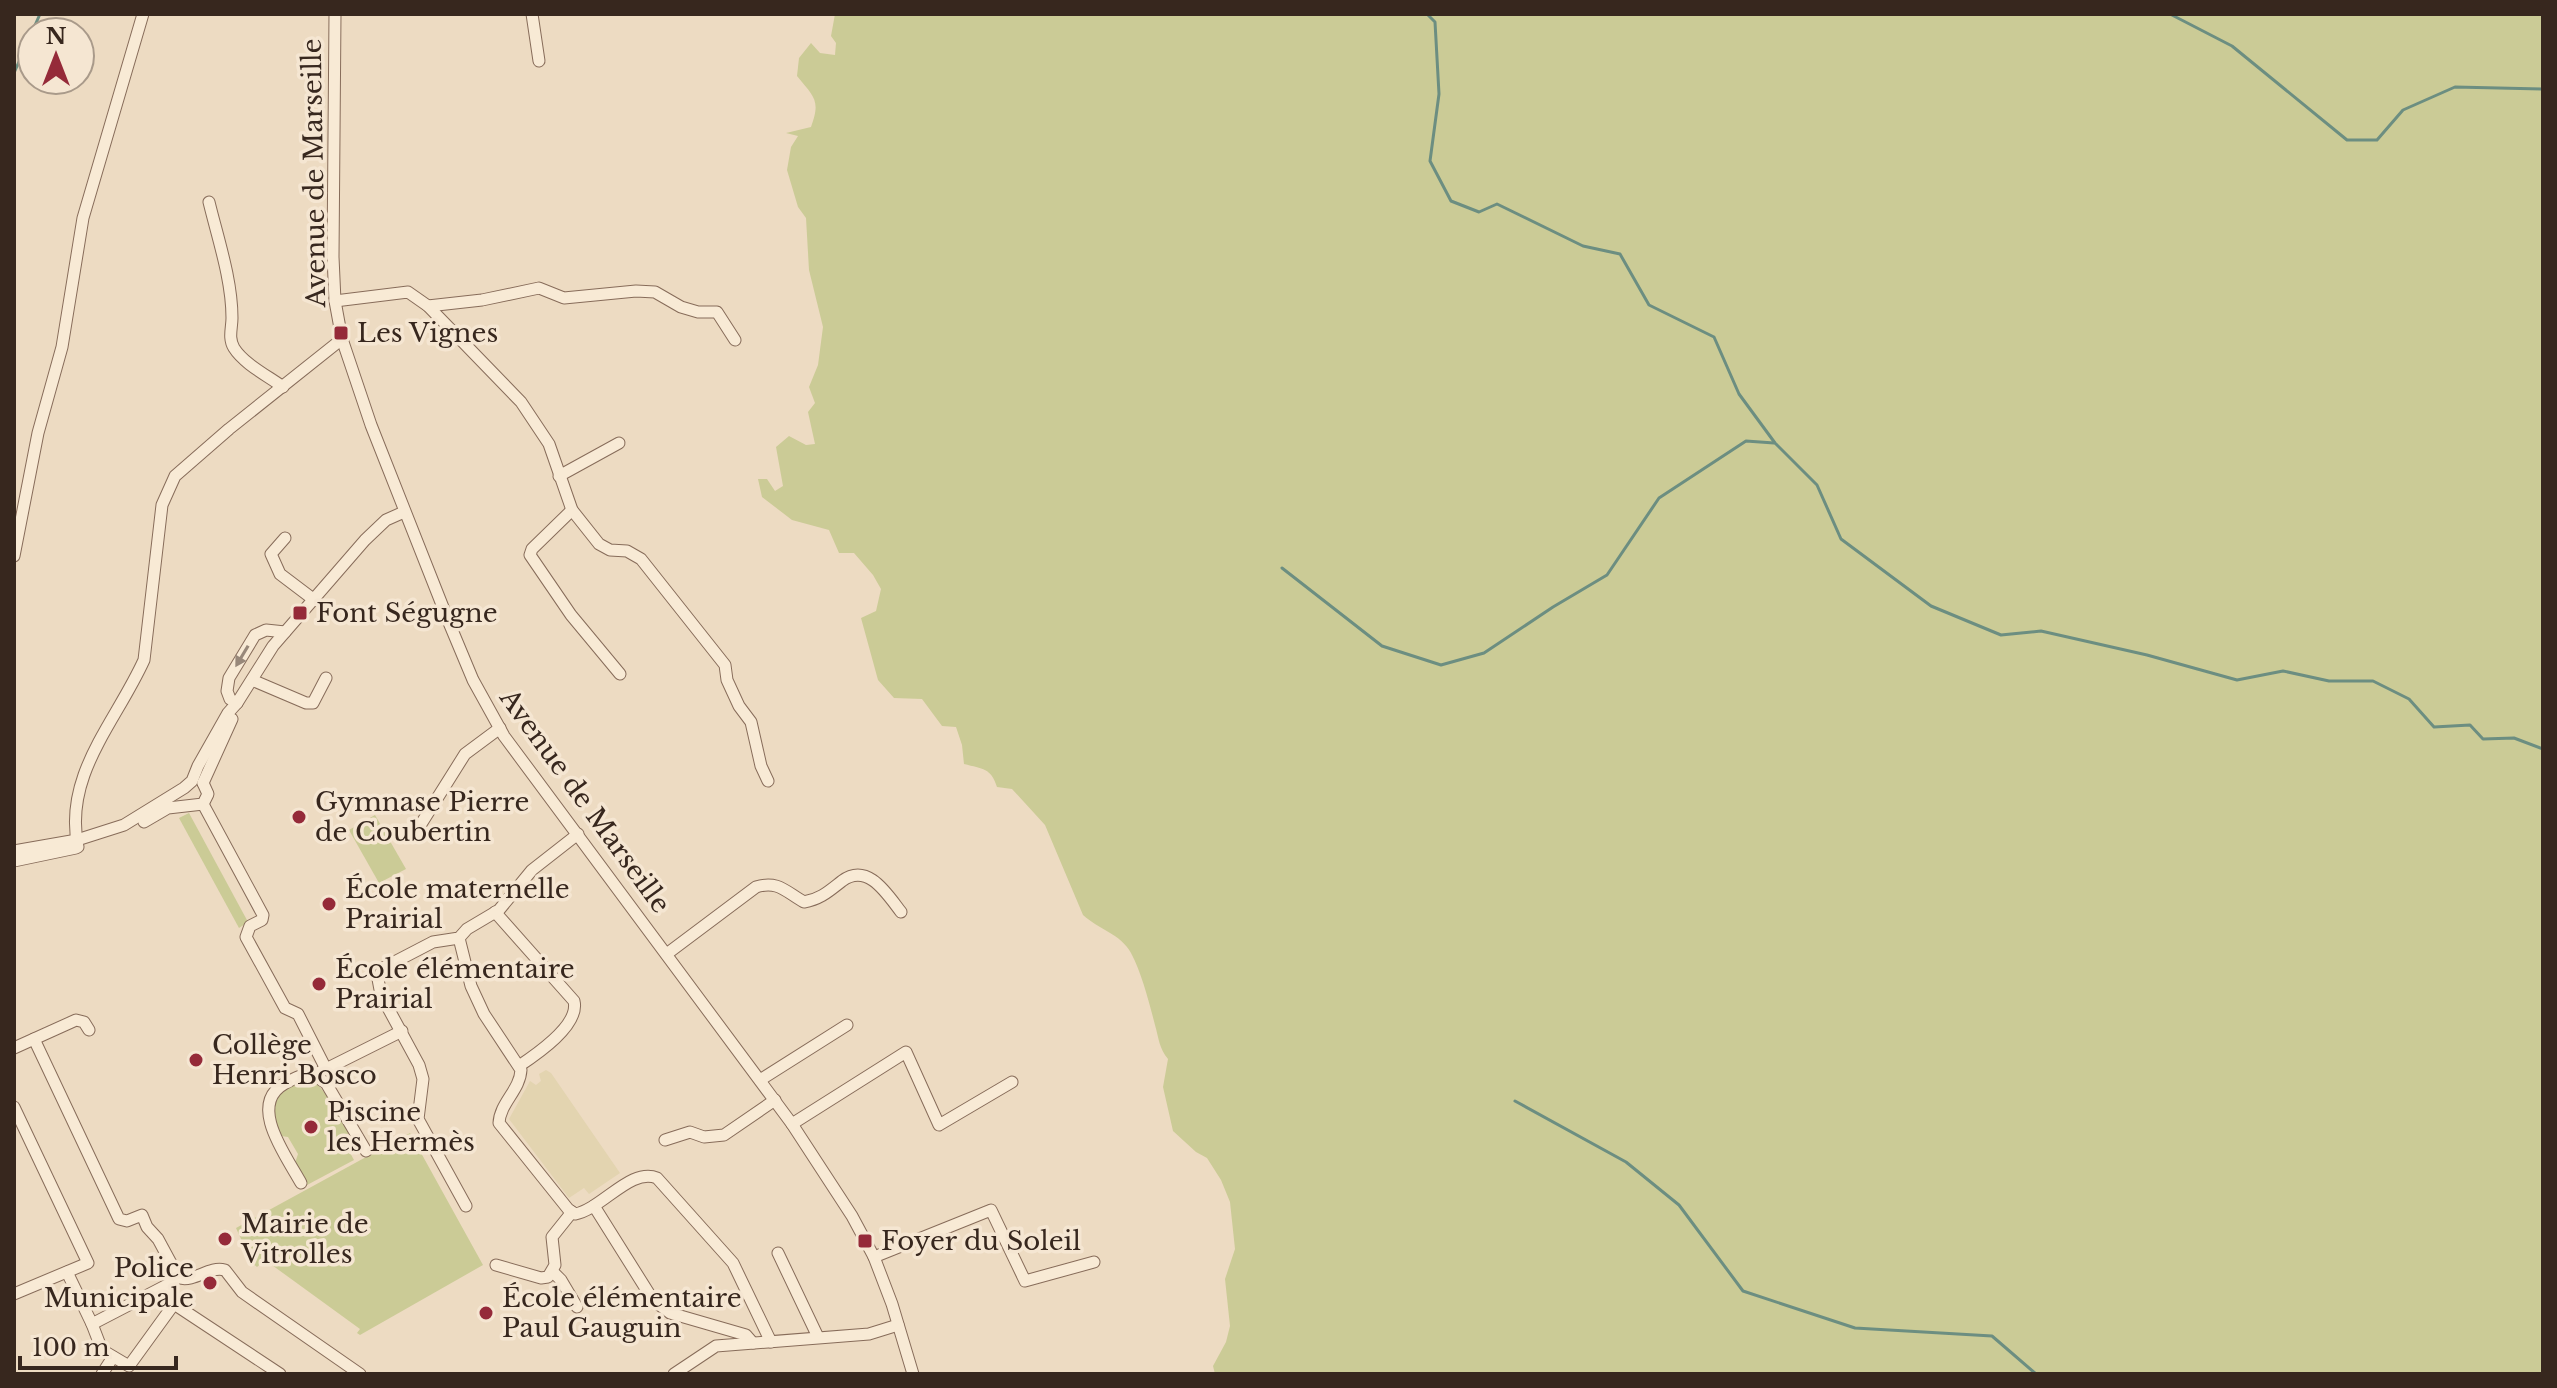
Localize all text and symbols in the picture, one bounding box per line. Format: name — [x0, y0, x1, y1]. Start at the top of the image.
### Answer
north arrow — [16, 16, 96, 96]
text: N — [46, 23, 67, 50]
street label: Avenue de Marseille — [296, 38, 332, 309]
place label: Les Vignes — [357, 317, 498, 349]
marker: Les Vignes — [332, 324, 350, 342]
place label: Font Ségugne — [316, 597, 498, 629]
marker: Font Ségugne — [291, 604, 309, 622]
one-way arrow — [236, 645, 250, 667]
street label: Avenue de Marseille — [492, 682, 677, 919]
place label: Gymnase Pierre de Coubertin — [315, 786, 529, 848]
marker: Gymnase Pierre de Coubertin — [290, 808, 308, 826]
place label: École maternelle Prairial — [345, 873, 570, 935]
marker: École maternelle Prairial — [320, 895, 338, 913]
place label: École élémentaire Prairial — [335, 953, 575, 1015]
marker: École élémentaire Prairial — [310, 975, 328, 993]
place label: Collège Henri Bosco — [212, 1029, 377, 1091]
marker: Collège Henri Bosco — [187, 1051, 205, 1069]
place label: Piscine les Hermès — [327, 1096, 475, 1158]
marker: Piscine les Hermès — [302, 1118, 320, 1136]
place label: Mairie de Vitrolles — [240, 1208, 369, 1270]
place label: Foyer du Soleil — [881, 1225, 1081, 1257]
marker: Mairie de Vitrolles — [216, 1230, 234, 1248]
marker: Foyer du Soleil — [856, 1232, 874, 1250]
place label: Police Municipale — [44, 1252, 194, 1314]
marker: Police Municipale — [201, 1274, 219, 1292]
place label: École élémentaire Paul Gauguin — [502, 1282, 742, 1344]
marker: École élémentaire Paul Gauguin — [477, 1304, 495, 1322]
scale bar — [20, 1320, 176, 1370]
text: 100 m — [32, 1333, 110, 1362]

